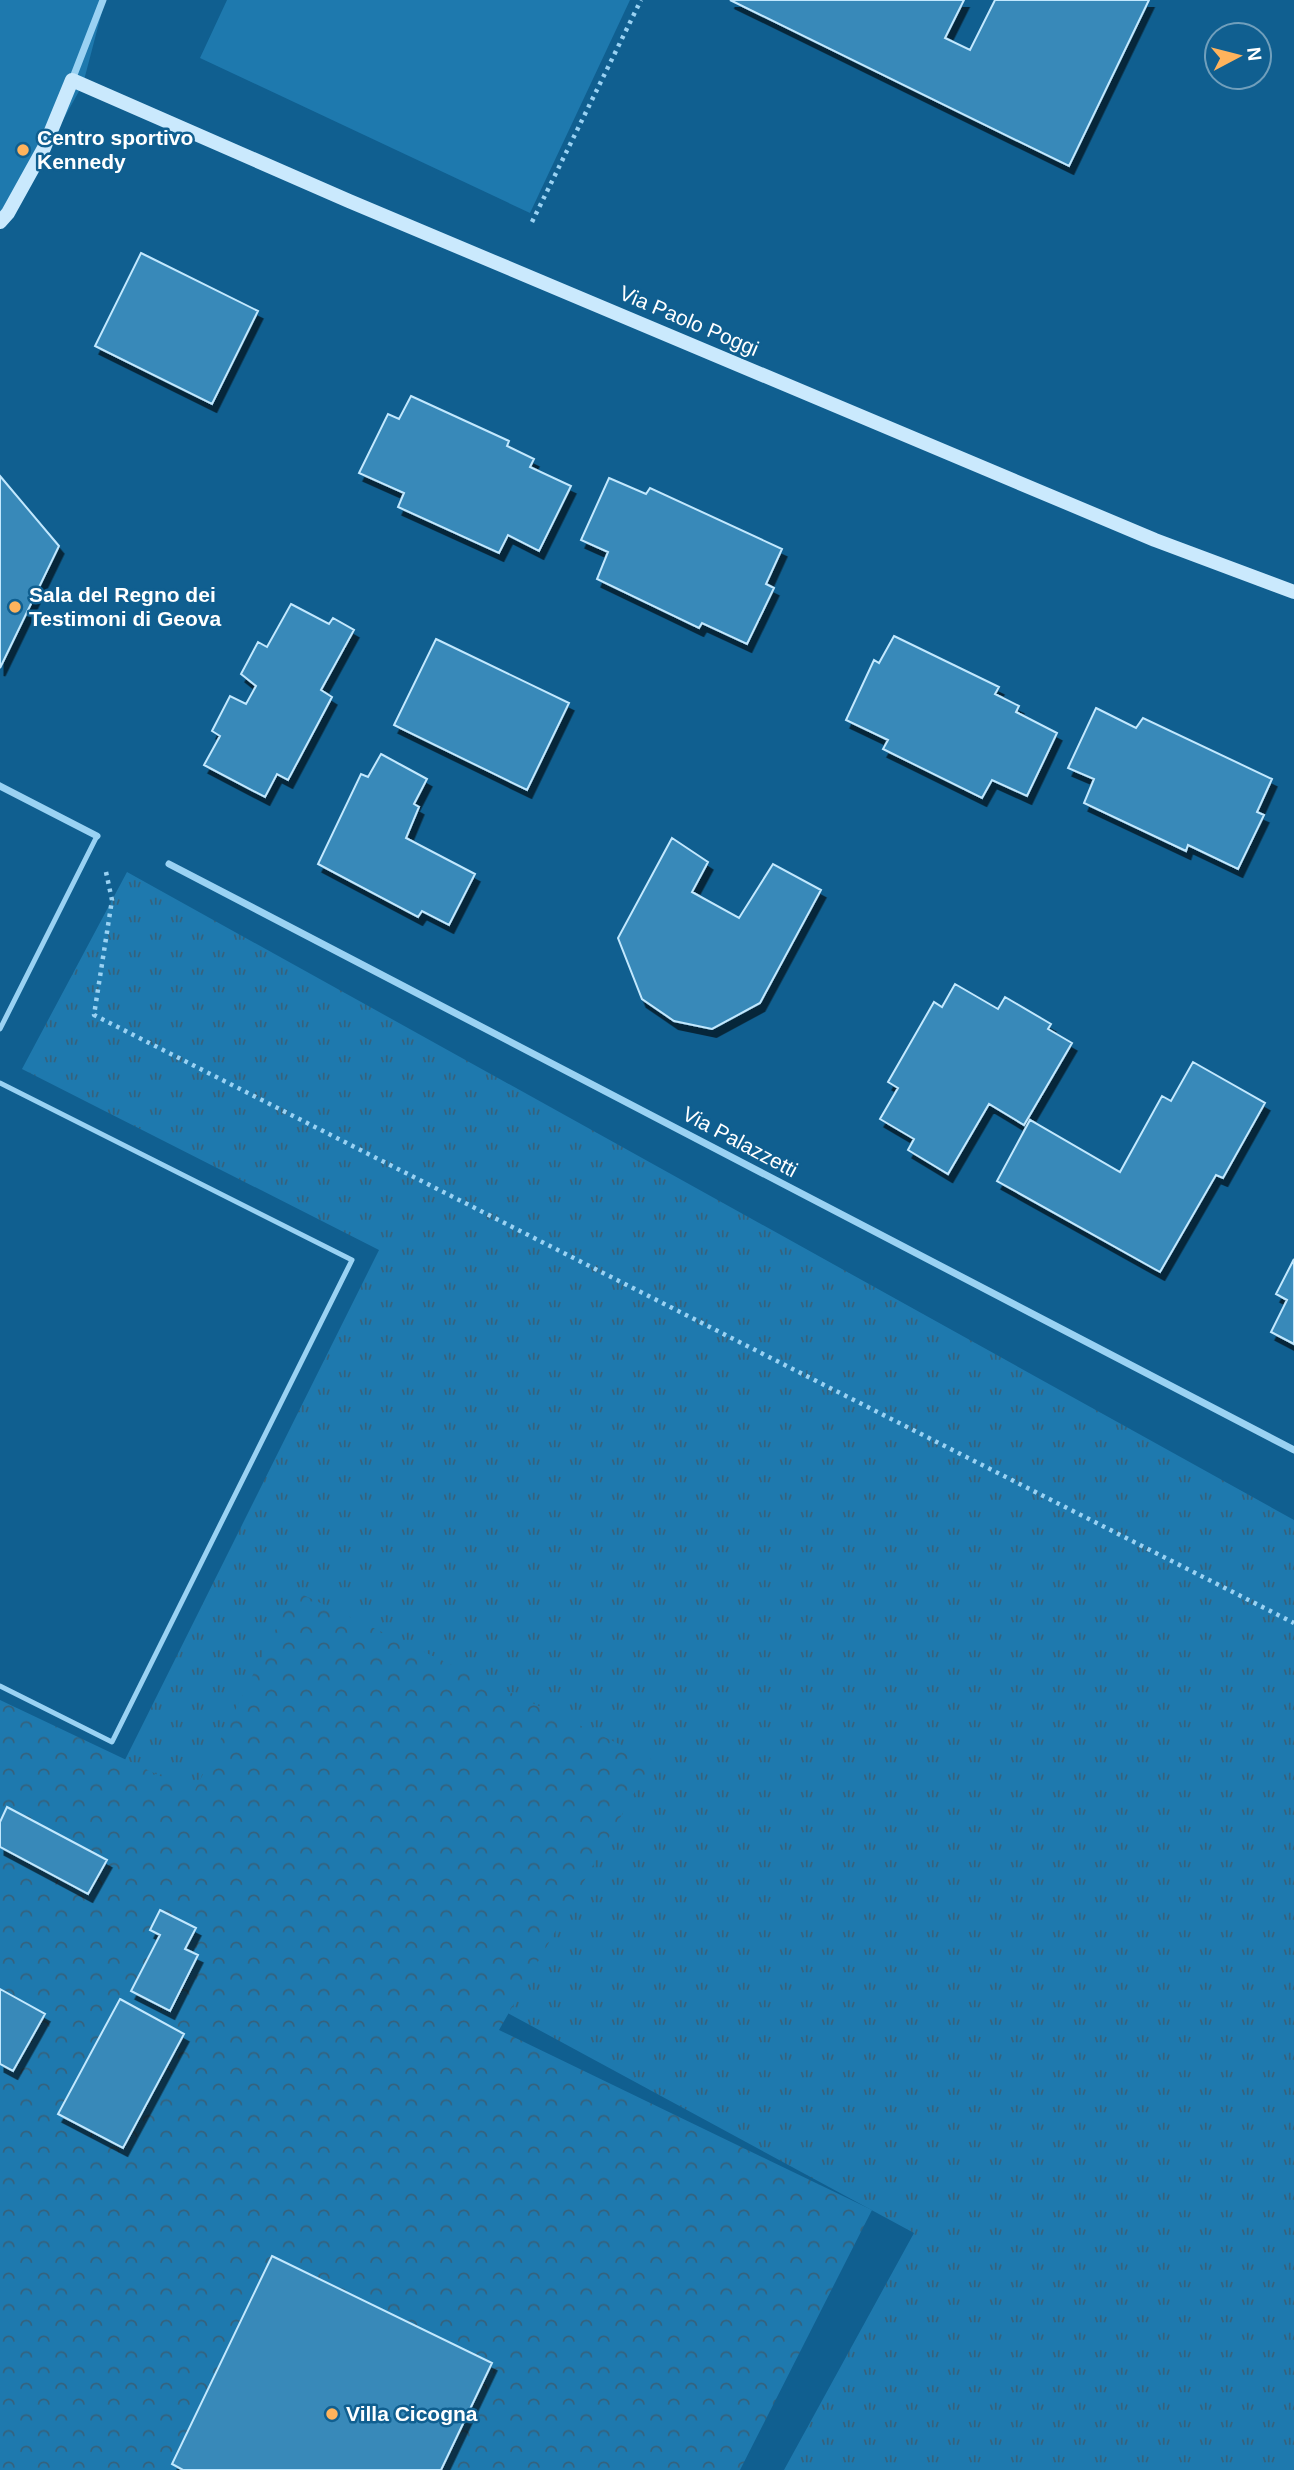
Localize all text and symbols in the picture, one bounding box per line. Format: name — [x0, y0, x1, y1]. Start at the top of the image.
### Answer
north arrow — [1203, 21, 1273, 91]
text: N — [1243, 46, 1266, 62]
place label: Centro sportivo Kennedy — [37, 126, 193, 173]
marker: Centro sportivo Kennedy — [15, 142, 31, 158]
street label: Via Paolo Poggi — [616, 281, 762, 360]
place label: Sala del Regno dei Testimoni di Geova — [29, 583, 221, 630]
marker: Sala del Regno dei Testimoni di Geova — [7, 599, 23, 615]
street label: Via Palazzetti — [679, 1102, 802, 1181]
place label: Villa Cicogna — [346, 2402, 478, 2425]
marker: Villa Cicogna — [324, 2406, 340, 2422]

